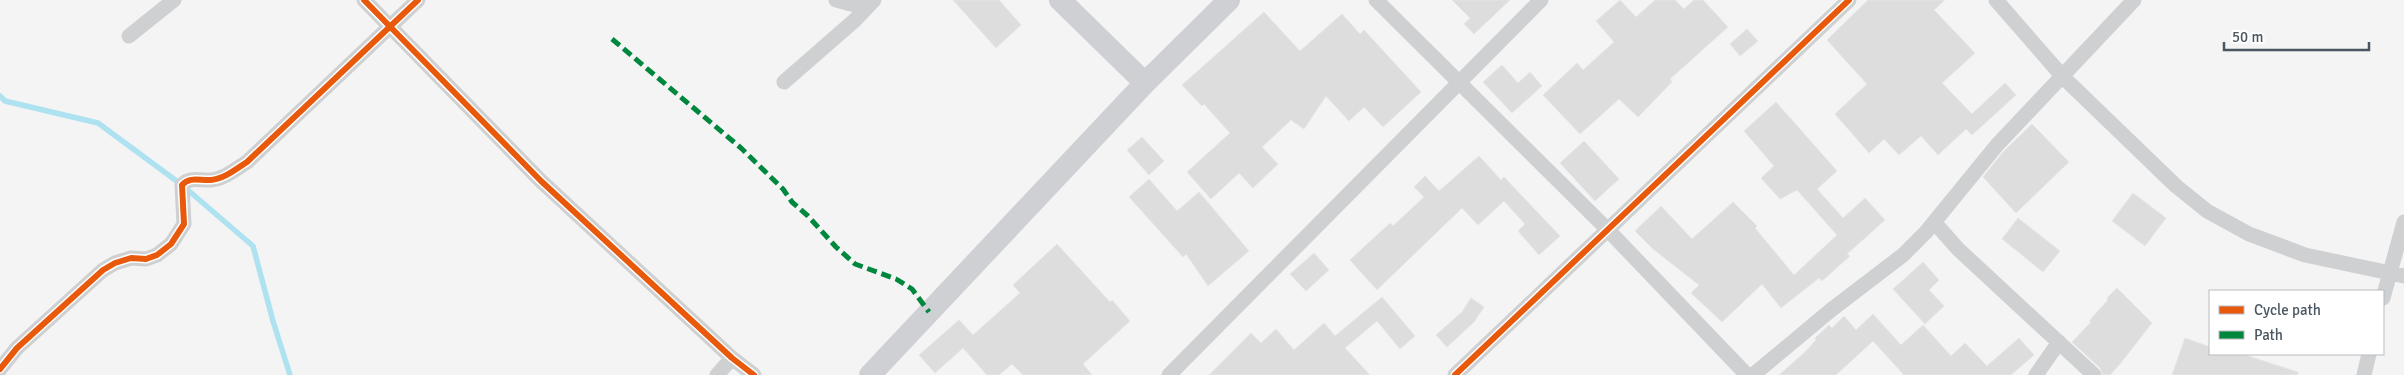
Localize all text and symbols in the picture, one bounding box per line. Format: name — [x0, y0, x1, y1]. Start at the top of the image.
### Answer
scale bar — [2224, 20, 2369, 52]
text: 50 m — [2232, 28, 2263, 46]
legend — [2209, 290, 2384, 355]
text: Cycle path — [2254, 301, 2321, 319]
text: Path — [2254, 326, 2283, 344]

